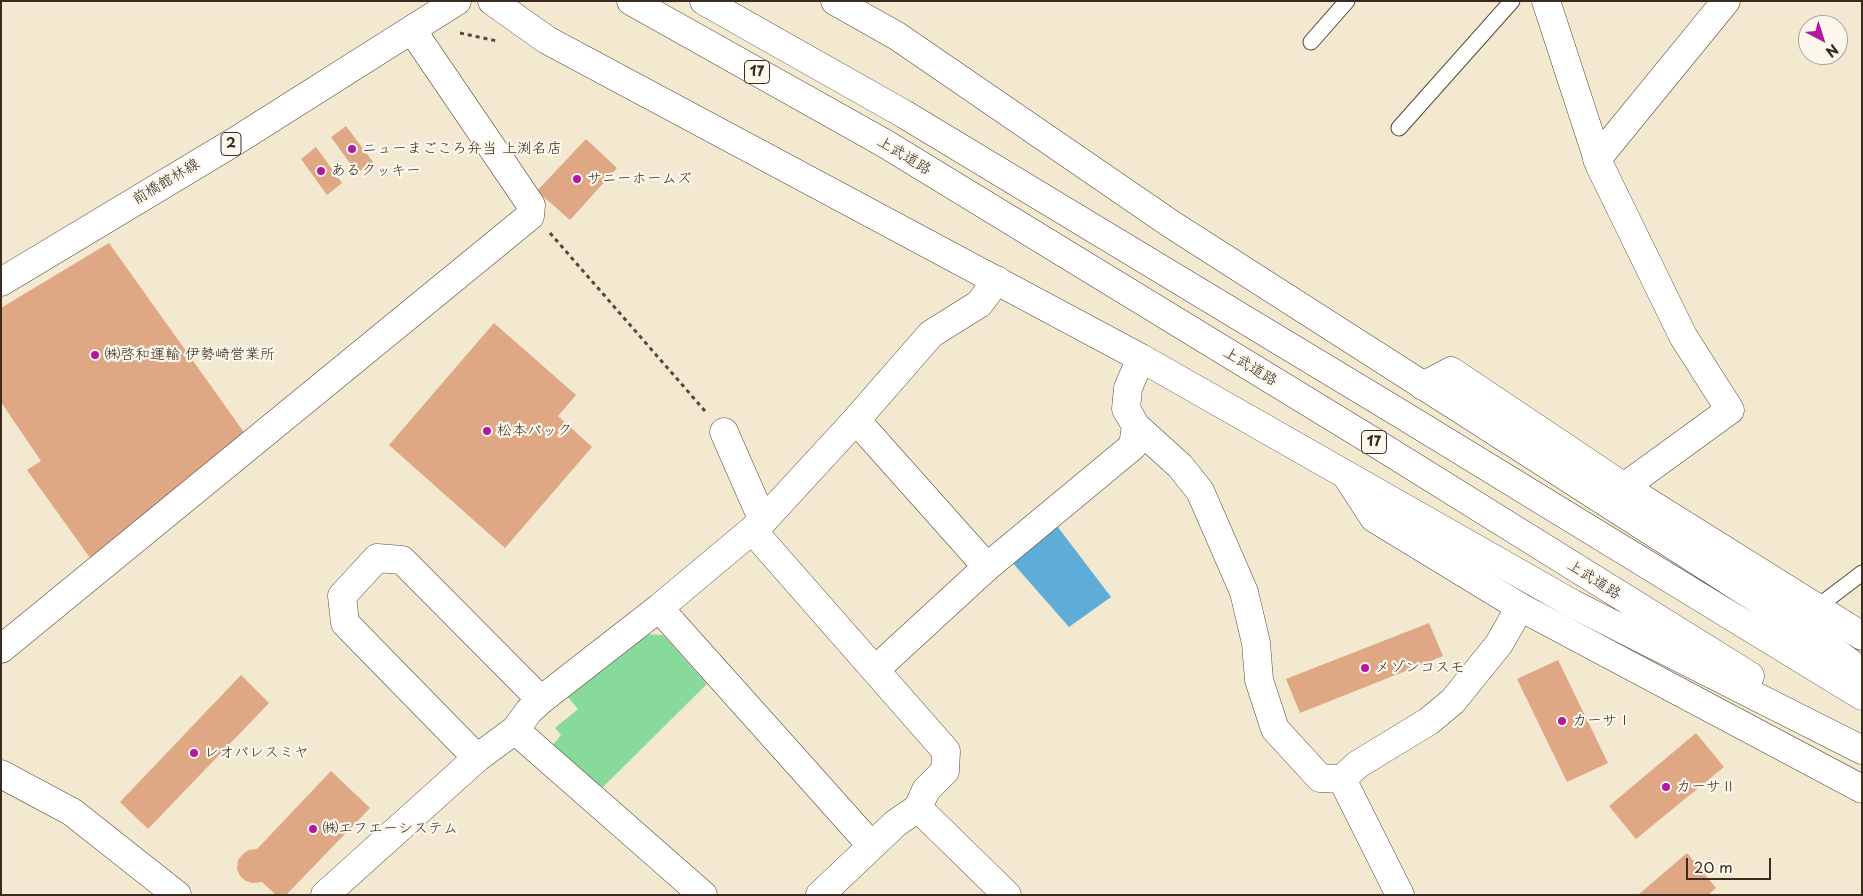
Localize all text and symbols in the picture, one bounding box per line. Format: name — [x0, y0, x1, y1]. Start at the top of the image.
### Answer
north arrow — [1798, 15, 1848, 65]
text: N — [1821, 39, 1843, 63]
road number: 17 — [744, 61, 770, 84]
road number: 2 — [221, 132, 241, 156]
street label: 上武道路 — [874, 133, 934, 179]
place label: ニューまごころ弁当 上渕名店 — [362, 140, 562, 158]
marker: ニューまごころ弁当 上渕名店 — [346, 143, 358, 155]
street label: 前橋館林線 — [129, 155, 203, 209]
place label: あるクッキー — [331, 162, 421, 180]
marker: あるクッキー — [315, 165, 327, 177]
place label: サニーホームズ — [587, 170, 692, 188]
marker: サニーホームズ — [571, 173, 583, 185]
street label: 上武道路 — [1220, 344, 1280, 390]
place label: ㈱啓和運輸 伊勢崎営業所 — [105, 346, 275, 364]
marker: ㈱啓和運輸 伊勢崎営業所 — [89, 349, 101, 361]
place label: 松本パック — [497, 422, 572, 440]
marker: 松本パック — [481, 425, 493, 437]
road number: 17 — [1362, 431, 1386, 454]
street label: 上武道路 — [1564, 556, 1624, 604]
place label: メゾンコスモ — [1375, 659, 1465, 677]
marker: メゾンコスモ — [1359, 662, 1371, 674]
place label: カーサⅠ — [1572, 712, 1632, 730]
marker: カーサⅠ — [1556, 715, 1568, 727]
place label: レオパレスミヤ — [204, 744, 309, 762]
marker: レオパレスミヤ — [188, 747, 200, 759]
place label: カーサⅡ — [1676, 778, 1736, 796]
marker: カーサⅡ — [1660, 781, 1672, 793]
place label: ㈱エフエーシステム — [323, 820, 458, 838]
marker: ㈱エフエーシステム — [307, 823, 319, 835]
scale bar — [1688, 848, 1773, 880]
text: 20 m — [1694, 855, 1733, 878]

